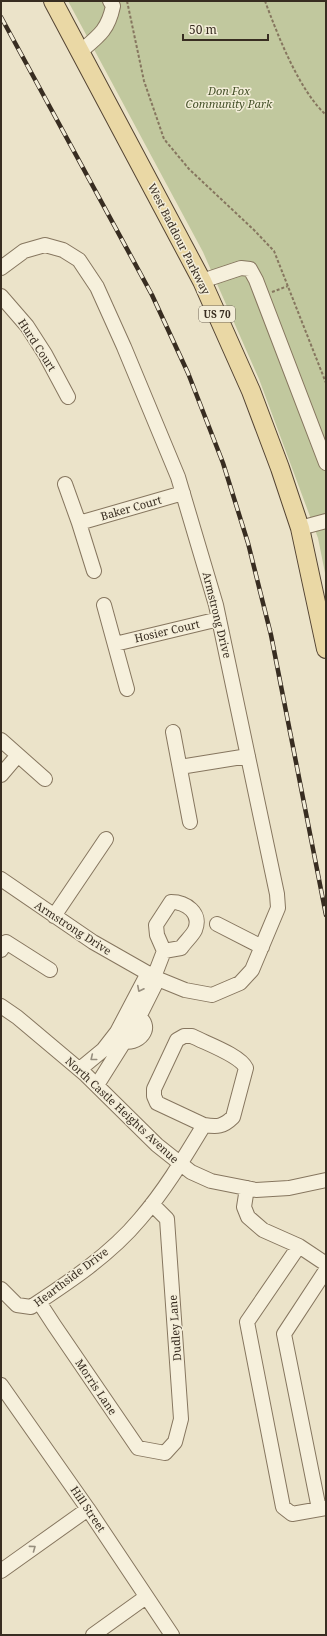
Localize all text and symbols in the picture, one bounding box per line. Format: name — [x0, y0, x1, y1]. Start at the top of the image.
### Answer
scale bar — [183, 16, 268, 42]
text: 50 m — [189, 21, 217, 38]
park label: Don Fox Community Park — [186, 83, 273, 111]
street label: West Baddour Parkway — [145, 181, 214, 298]
road number: US 70 — [199, 306, 235, 322]
street label: Hurd Court — [15, 316, 60, 374]
street label: Baker Court — [99, 492, 163, 523]
street label: Armstrong Drive — [199, 570, 235, 660]
street label: Hosier Court — [133, 616, 201, 645]
street label: Armstrong Drive — [32, 897, 115, 958]
one-way arrow — [137, 984, 145, 992]
street label: North Castle Heights Avenue — [63, 1053, 182, 1166]
one-way arrow — [91, 1053, 98, 1060]
street label: Hearthside Drive — [30, 1244, 111, 1310]
street label: Dudley Lane — [165, 1294, 184, 1362]
street label: Morris Lane — [72, 1356, 121, 1418]
street label: Hill Street — [67, 1483, 109, 1535]
one-way arrow — [28, 1546, 35, 1553]

